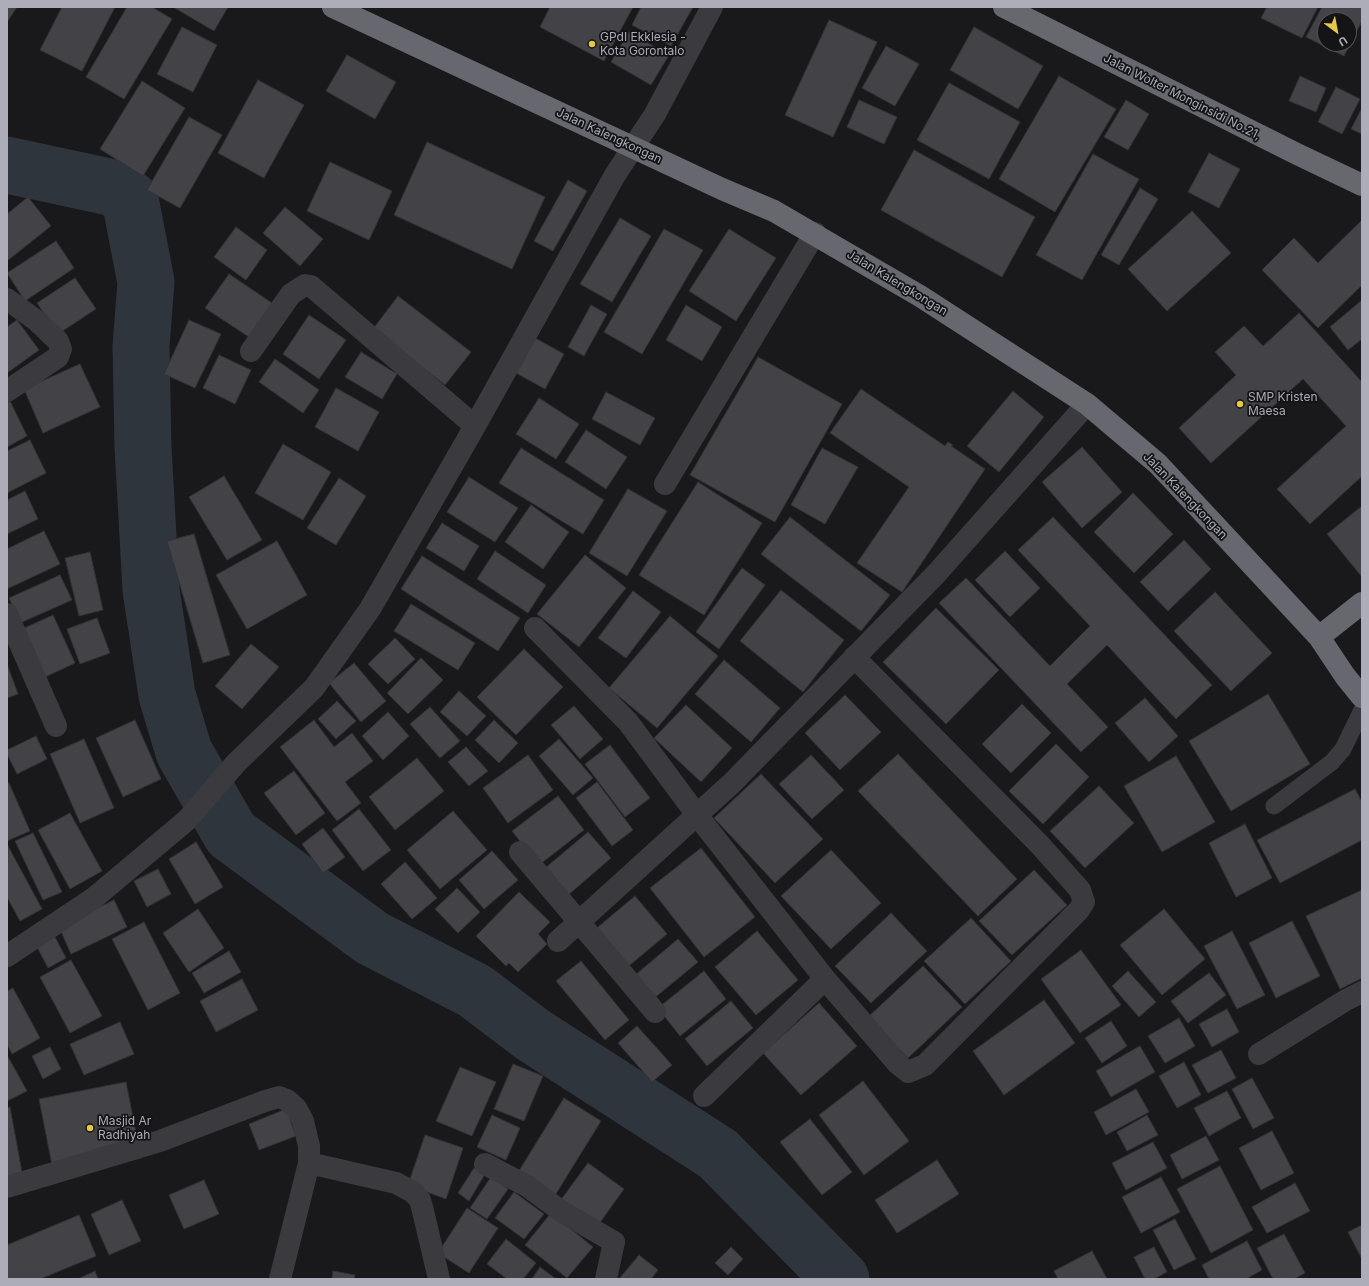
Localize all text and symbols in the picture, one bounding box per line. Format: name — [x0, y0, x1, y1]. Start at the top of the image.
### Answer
north arrow — [1317, 12, 1357, 52]
place label: GPdI Ekklesia - Kota Gorontalo — [600, 30, 686, 58]
text: U — [1336, 33, 1350, 49]
marker: GPdI Ekklesia - Kota Gorontalo — [587, 39, 597, 49]
street label: Jalan Wolter Monginsidi No.21, — [1101, 51, 1263, 143]
street label: Jalan Kalengkongan — [554, 105, 664, 167]
street label: Jalan Kalengkongan — [844, 247, 950, 319]
place label: SMP Kristen Maesa — [1248, 390, 1317, 418]
marker: SMP Kristen Maesa — [1235, 399, 1245, 409]
street label: Jalan Kalengkongan — [1140, 450, 1230, 542]
place label: Masjid Ar Radhiyah — [98, 1114, 151, 1142]
marker: Masjid Ar Radhiyah — [85, 1123, 95, 1133]

